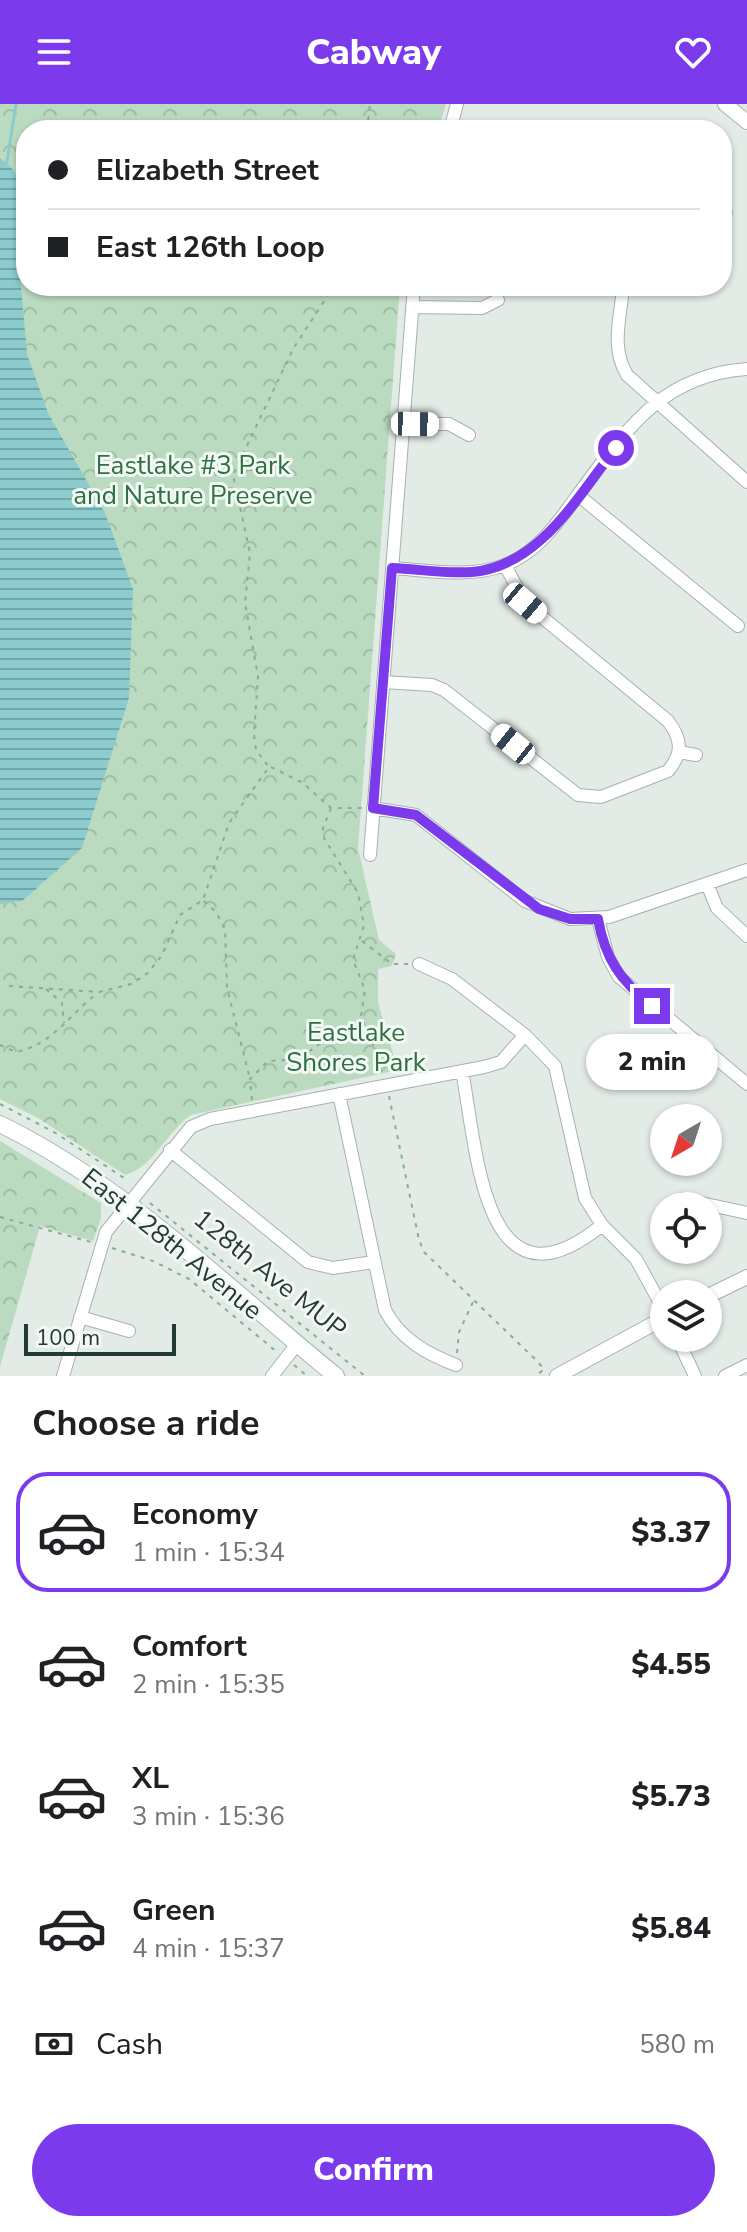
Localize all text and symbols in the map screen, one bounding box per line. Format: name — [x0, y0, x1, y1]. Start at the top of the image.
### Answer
text: Cabway — [306, 28, 441, 77]
icon: menu — [32, 30, 76, 74]
icon: heart — [671, 30, 715, 74]
text: Elizabeth Street — [96, 150, 319, 191]
text: East 126th Loop — [96, 227, 325, 268]
car — [391, 412, 439, 436]
route start — [598, 430, 634, 466]
park label: Eastlake #3 Park and Nature Preserve — [73, 448, 313, 513]
car — [499, 578, 551, 628]
car — [487, 720, 539, 768]
route end — [634, 988, 670, 1024]
park label: Eastlake Shores Park — [286, 1015, 427, 1080]
callout: 2 min — [586, 1034, 718, 1090]
text: 2 min — [618, 1044, 686, 1079]
north arrow — [650, 1104, 722, 1176]
map controls — [650, 1104, 722, 1352]
street label: East 128th Avenue — [74, 1160, 270, 1328]
button: locate — [650, 1192, 722, 1264]
street label: 128th Ave MUP — [186, 1202, 354, 1346]
button: layers — [650, 1280, 722, 1352]
scale bar — [24, 1320, 176, 1356]
text: 100 m — [36, 1323, 100, 1353]
text: Choose a ride — [32, 1399, 260, 1448]
text: Economy — [132, 1494, 258, 1535]
icon: car — [36, 1496, 108, 1568]
text: $3.37 — [631, 1512, 711, 1553]
text: 1 min · 15:34 — [132, 1535, 285, 1570]
text: Comfort — [132, 1626, 247, 1667]
icon: car — [36, 1628, 108, 1700]
text: $4.55 — [631, 1644, 711, 1685]
text: 2 min · 15:35 — [132, 1667, 285, 1702]
text: XL — [132, 1758, 169, 1799]
icon: car — [36, 1760, 108, 1832]
text: $5.73 — [631, 1776, 711, 1817]
text: 3 min · 15:36 — [132, 1799, 285, 1834]
text: Green — [132, 1890, 216, 1931]
icon: car — [36, 1892, 108, 1964]
text: $5.84 — [631, 1908, 711, 1949]
text: 4 min · 15:37 — [132, 1931, 285, 1966]
icon: cash — [32, 2022, 76, 2066]
text: Cash — [96, 2024, 163, 2065]
text: 580 m — [639, 2027, 715, 2062]
button: Confirm — [32, 2124, 715, 2216]

